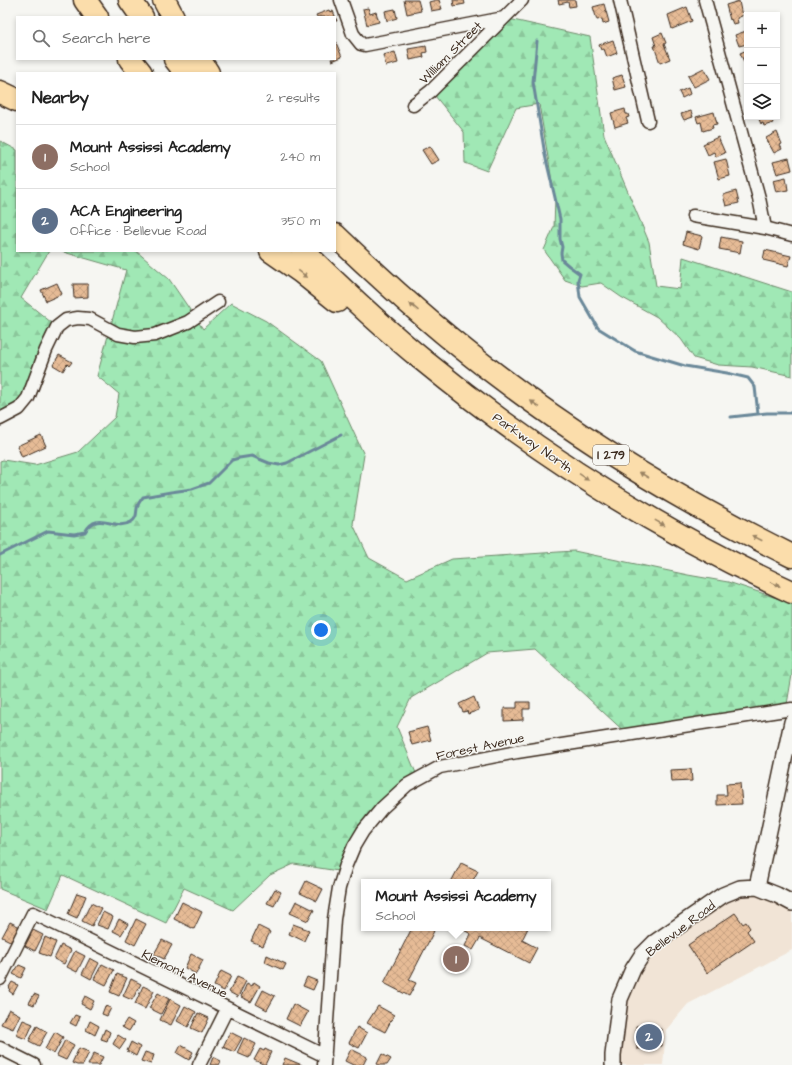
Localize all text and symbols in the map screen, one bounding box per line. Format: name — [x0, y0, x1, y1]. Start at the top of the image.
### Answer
map controls — [744, 12, 780, 120]
button: + — [744, 12, 780, 48]
search box — [16, 16, 336, 60]
street label: William Street — [415, 17, 487, 88]
icon: search — [30, 27, 52, 49]
text: Search here — [62, 28, 151, 49]
button: − — [744, 48, 780, 84]
button: layers — [744, 84, 780, 120]
text: Nearby — [32, 86, 89, 110]
text: 2 results — [266, 89, 320, 107]
text: Mount Assissi Academy — [70, 137, 231, 158]
text: 1 — [44, 148, 46, 166]
text: 240 m — [280, 148, 320, 166]
text: School — [70, 158, 110, 176]
text: ACA Engineering — [70, 201, 182, 222]
text: 2 — [41, 212, 49, 230]
text: 350 m — [281, 212, 320, 230]
text: Office · Bellevue Road — [70, 222, 206, 240]
one-way arrow — [297, 270, 308, 278]
one-way arrow — [409, 303, 419, 312]
one-way arrow — [530, 399, 541, 408]
street label: Parkway North — [488, 409, 576, 478]
road number: I 279 — [593, 445, 629, 465]
one-way arrow — [638, 472, 650, 479]
one-way arrow — [579, 473, 590, 481]
one-way arrow — [654, 520, 665, 527]
one-way arrow — [751, 535, 763, 542]
one-way arrow — [769, 581, 780, 587]
your location — [311, 620, 331, 640]
street label: Forest Avenue — [434, 729, 526, 765]
popup — [361, 879, 551, 931]
text: Mount Assissi Academy — [376, 886, 536, 907]
street label: Bellevue Road — [642, 896, 719, 961]
text: School — [376, 907, 415, 925]
pin: 1 — [443, 944, 469, 974]
street label: Klemont Avenue — [139, 945, 231, 1002]
pin: 2 — [636, 1022, 662, 1052]

